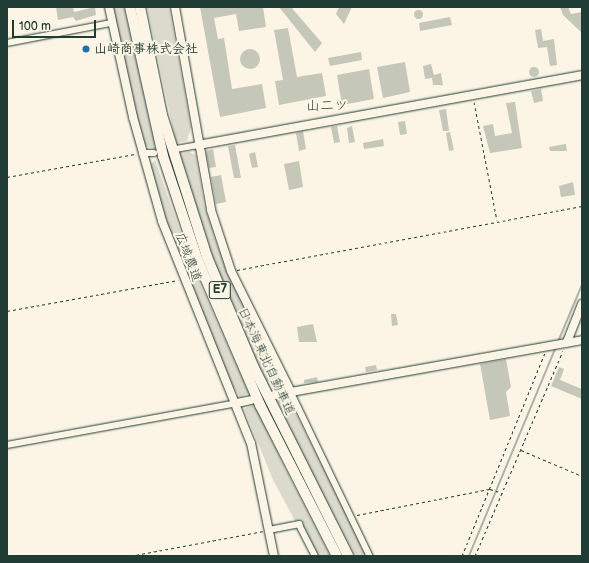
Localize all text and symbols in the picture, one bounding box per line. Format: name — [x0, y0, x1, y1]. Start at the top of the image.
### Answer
scale bar — [14, 12, 98, 38]
text: 100 m — [19, 19, 51, 34]
place label: 山崎商事株式会社 — [94, 41, 198, 57]
marker: 山崎商事株式会社 — [81, 44, 91, 54]
district label: 山二ツ — [306, 98, 348, 114]
street label: 広域農道 — [171, 230, 205, 284]
road number: E7 — [208, 280, 232, 300]
street label: 日本海東北自動車道 — [234, 305, 298, 417]

